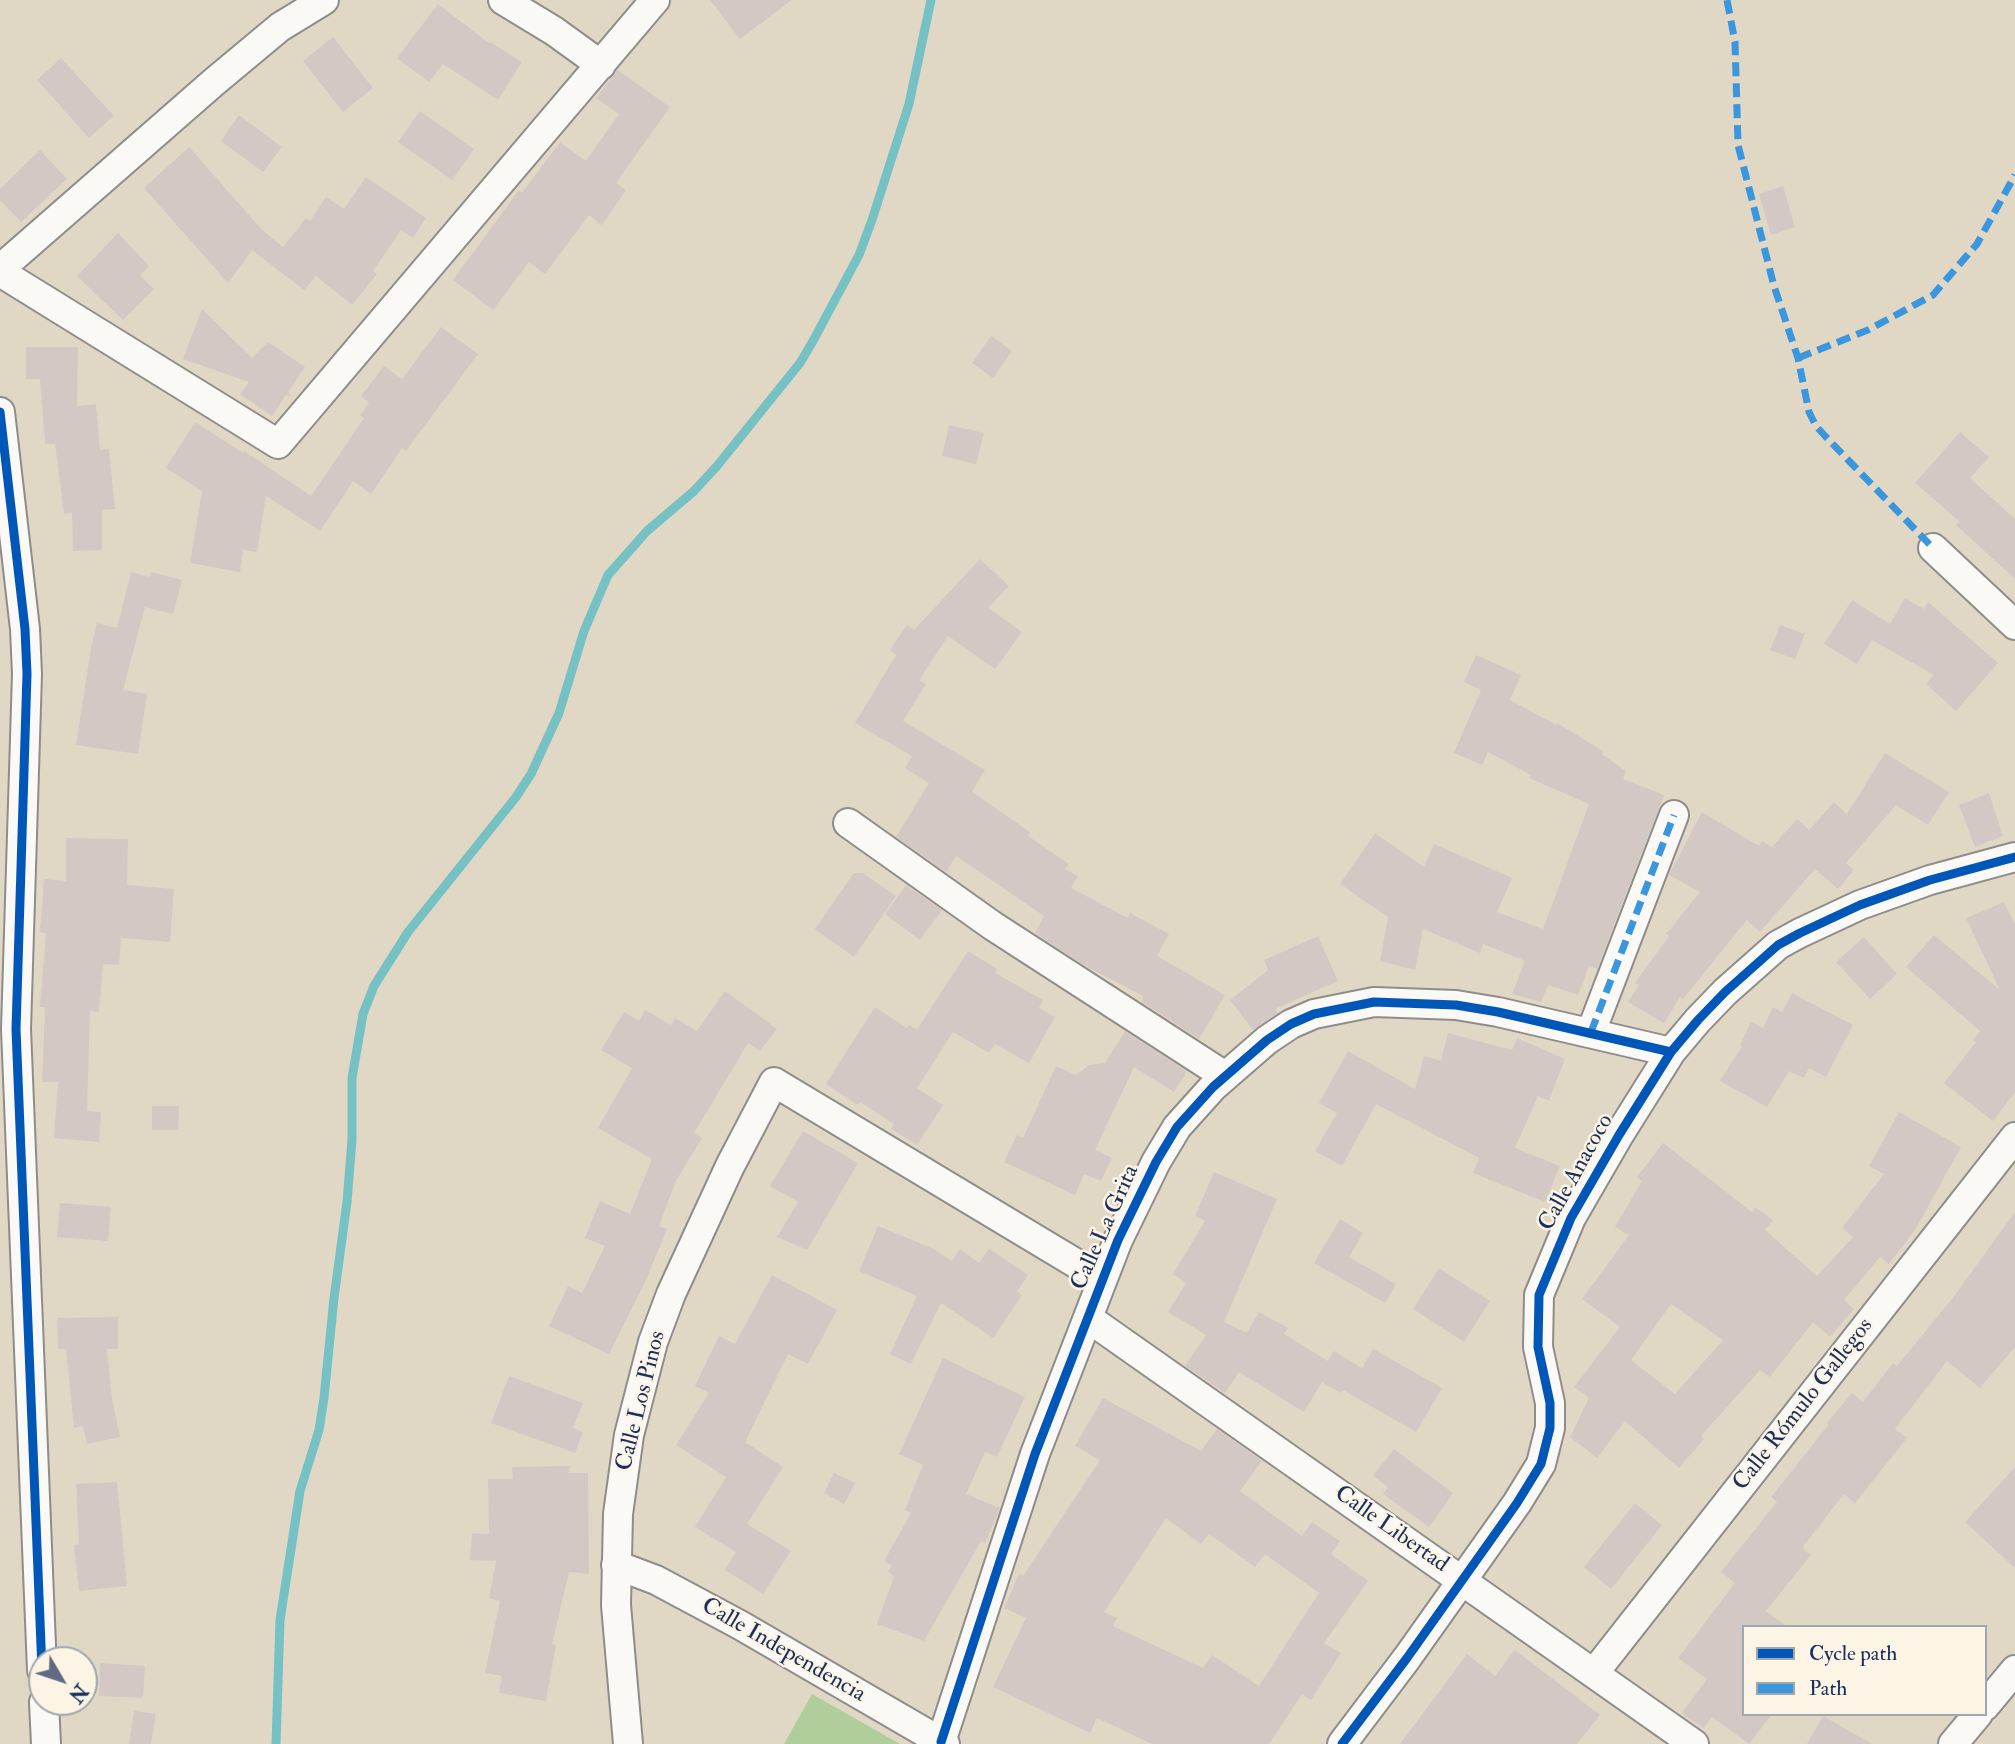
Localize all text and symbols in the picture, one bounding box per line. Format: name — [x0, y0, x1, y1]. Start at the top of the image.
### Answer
street label: Calle Anacoco — [1534, 1110, 1620, 1236]
street label: Calle La Grita — [1066, 1161, 1146, 1295]
street label: Calle Rómulo Gallegos — [1728, 1313, 1880, 1497]
street label: Calle Los Pinos — [611, 1328, 673, 1474]
street label: Calle Libertad — [1329, 1481, 1453, 1579]
street label: Calle Independencia — [696, 1593, 870, 1709]
legend — [1742, 1625, 1987, 1716]
text: Cycle path — [1809, 1640, 1897, 1667]
north arrow — [28, 1646, 98, 1716]
text: Path — [1809, 1675, 1847, 1702]
text: N — [63, 1679, 92, 1707]

